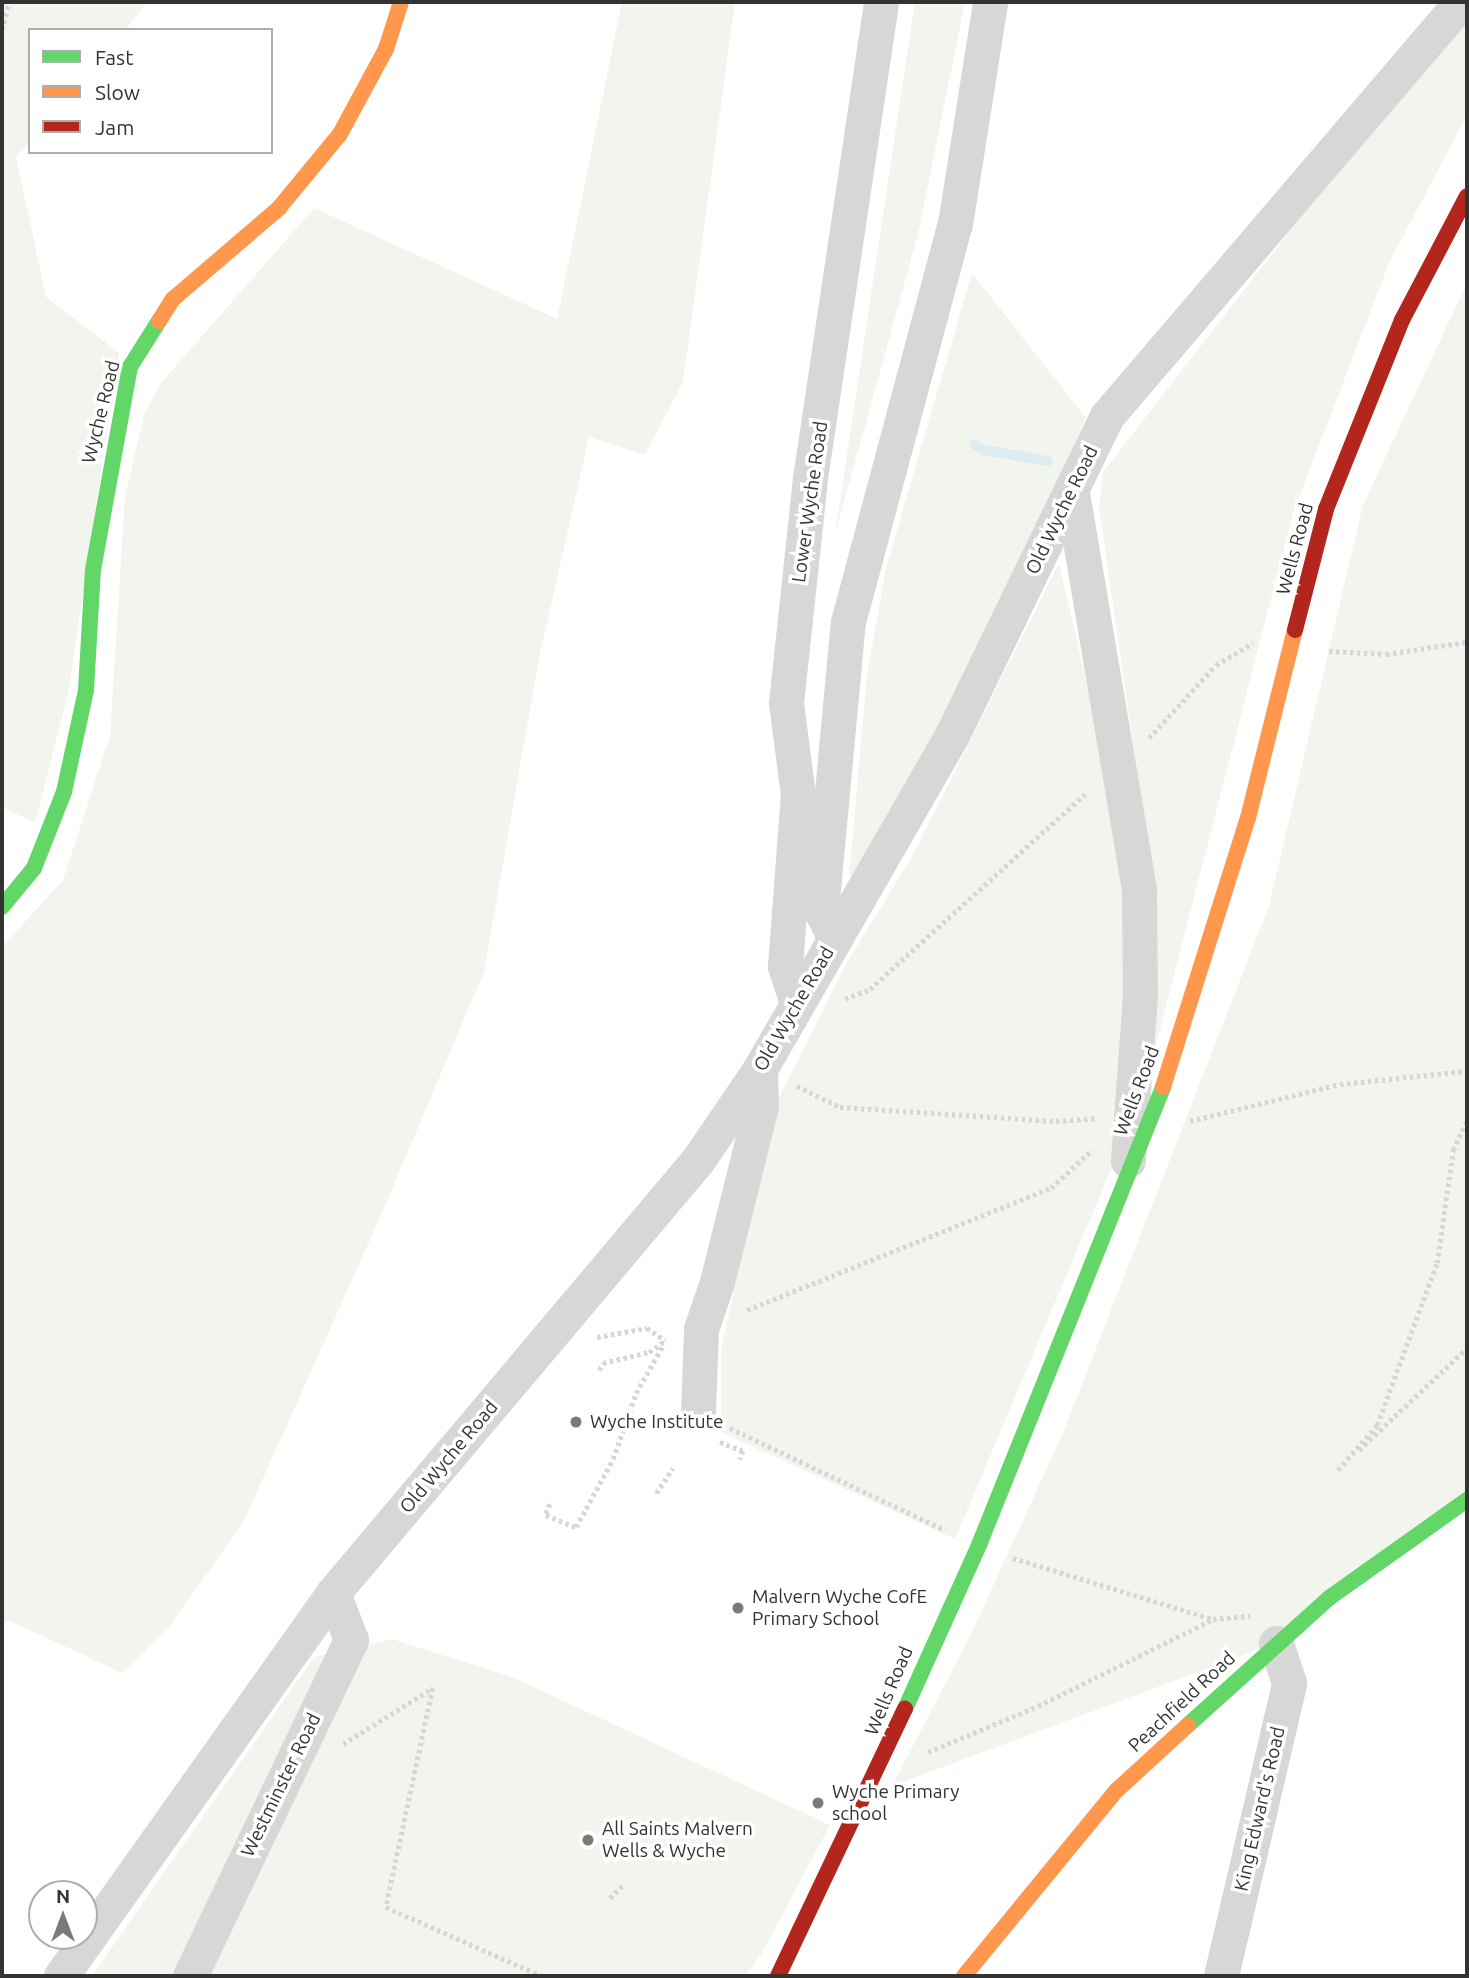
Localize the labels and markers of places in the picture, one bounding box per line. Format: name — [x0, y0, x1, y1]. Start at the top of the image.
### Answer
place label: Wyche Institute — [590, 1411, 723, 1433]
marker: Wyche Institute — [568, 1414, 584, 1430]
place label: Malvern Wyche CofE Primary School — [752, 1586, 927, 1630]
marker: Malvern Wyche CofE Primary School — [730, 1600, 746, 1616]
place label: Wyche Primary school — [832, 1781, 959, 1825]
marker: Wyche Primary school — [810, 1795, 826, 1811]
place label: All Saints Malvern Wells & Wyche — [602, 1818, 753, 1862]
marker: All Saints Malvern Wells & Wyche — [580, 1832, 596, 1848]

